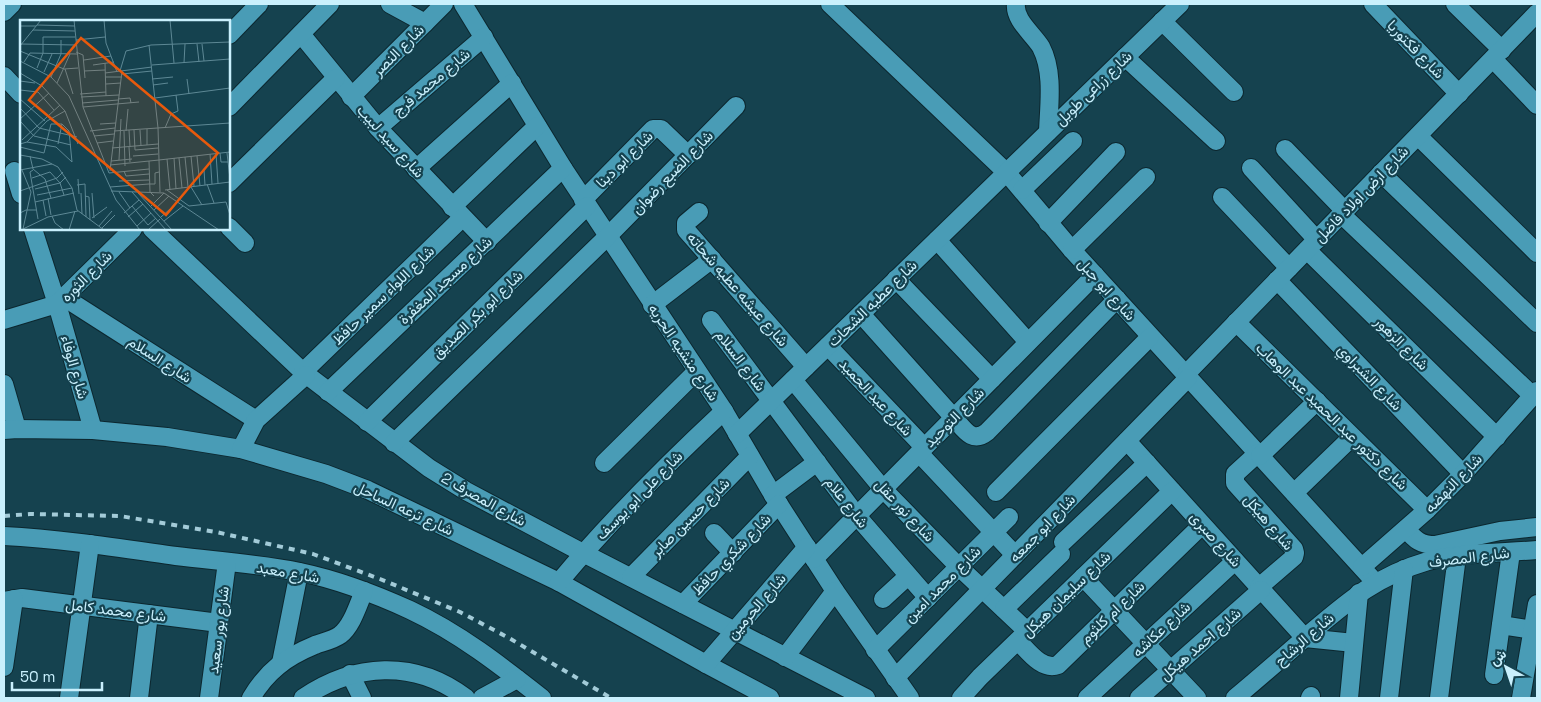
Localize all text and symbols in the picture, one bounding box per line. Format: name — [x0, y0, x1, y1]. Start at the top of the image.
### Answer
street label: شارع فكتوريا — [1382, 16, 1449, 84]
inset map — [20, 20, 230, 230]
street label: شارع النصر — [367, 20, 429, 82]
street label: شارع محمد فرج — [388, 44, 475, 121]
street label: شارع زراعى طويل — [1051, 46, 1137, 131]
street label: شارع سيد لبيب — [352, 100, 429, 183]
street label: شارع ابو دينا — [591, 126, 658, 193]
street label: شارع الضبع رضوان — [627, 126, 718, 219]
street label: شارع ارض اولاد فاضل — [1310, 142, 1414, 248]
street label: شارع عيشه عطيه شحاته — [682, 228, 793, 352]
street label: شارع مسجد المغفرة — [394, 232, 497, 330]
street label: شارع اللواء سمير حافظ — [328, 241, 440, 350]
street label: شارع الثوره — [56, 246, 117, 307]
street label: شارع ابو جبل — [1072, 254, 1140, 326]
street label: شارع عطيه الشحات — [823, 255, 922, 352]
street label: شارع ابو بكر الصديق — [428, 266, 528, 364]
street label: شارع منشيه الحريه — [643, 300, 724, 405]
street label: شارع الزهور — [1369, 311, 1433, 376]
street label: شارع السلام — [710, 325, 770, 396]
street label: شارع السلام — [123, 331, 196, 388]
street label: شارع الوفاء — [55, 333, 93, 402]
street label: شارع دكتور عبد الحميد عبد الوهاب — [1251, 338, 1412, 495]
street label: شارع الشبراوي — [1331, 340, 1407, 417]
street label: شارع عبد الحميد — [834, 354, 917, 441]
street label: شارع التوحيد — [920, 383, 990, 452]
street label: شارع على ابو يوسف — [592, 446, 688, 545]
street label: شارع النهضه — [1420, 449, 1487, 518]
street label: شارع المصرف 2 — [437, 468, 530, 532]
street label: شارع حسين صابر — [646, 473, 735, 563]
street label: شارع علام — [820, 473, 873, 533]
street label: شارع نور عقل — [870, 475, 939, 547]
street label: شارع ترعه الساحل — [351, 477, 457, 541]
street label: شارع ابو جمعه — [1005, 490, 1081, 567]
street label: شارع هيكل — [1238, 490, 1298, 555]
street label: شارع صبرى — [1185, 507, 1246, 572]
street label: شارع شكري حافظ — [687, 509, 778, 602]
street label: شارع محمد امين — [900, 541, 986, 628]
street label: شارع المصرف — [1428, 543, 1511, 573]
street label: شارع سليمان هيكل — [1018, 547, 1116, 643]
street label: شارع معبد — [255, 557, 321, 589]
street label: شارع الحرمين — [722, 569, 792, 644]
street label: شارع ام كلثوم — [1076, 576, 1150, 649]
street label: شارع بور سعيد — [203, 585, 235, 675]
street label: شارع محمد كامل — [64, 594, 168, 628]
street label: شارع عكاشه — [1128, 597, 1196, 662]
street label: شارع احمد هيكل — [1155, 603, 1246, 686]
street label: شارع الرشاح — [1271, 608, 1339, 671]
north arrow — [1481, 642, 1531, 692]
text: ش — [1485, 645, 1510, 669]
scale bar — [12, 660, 102, 692]
text: 50 m — [20, 667, 55, 686]

